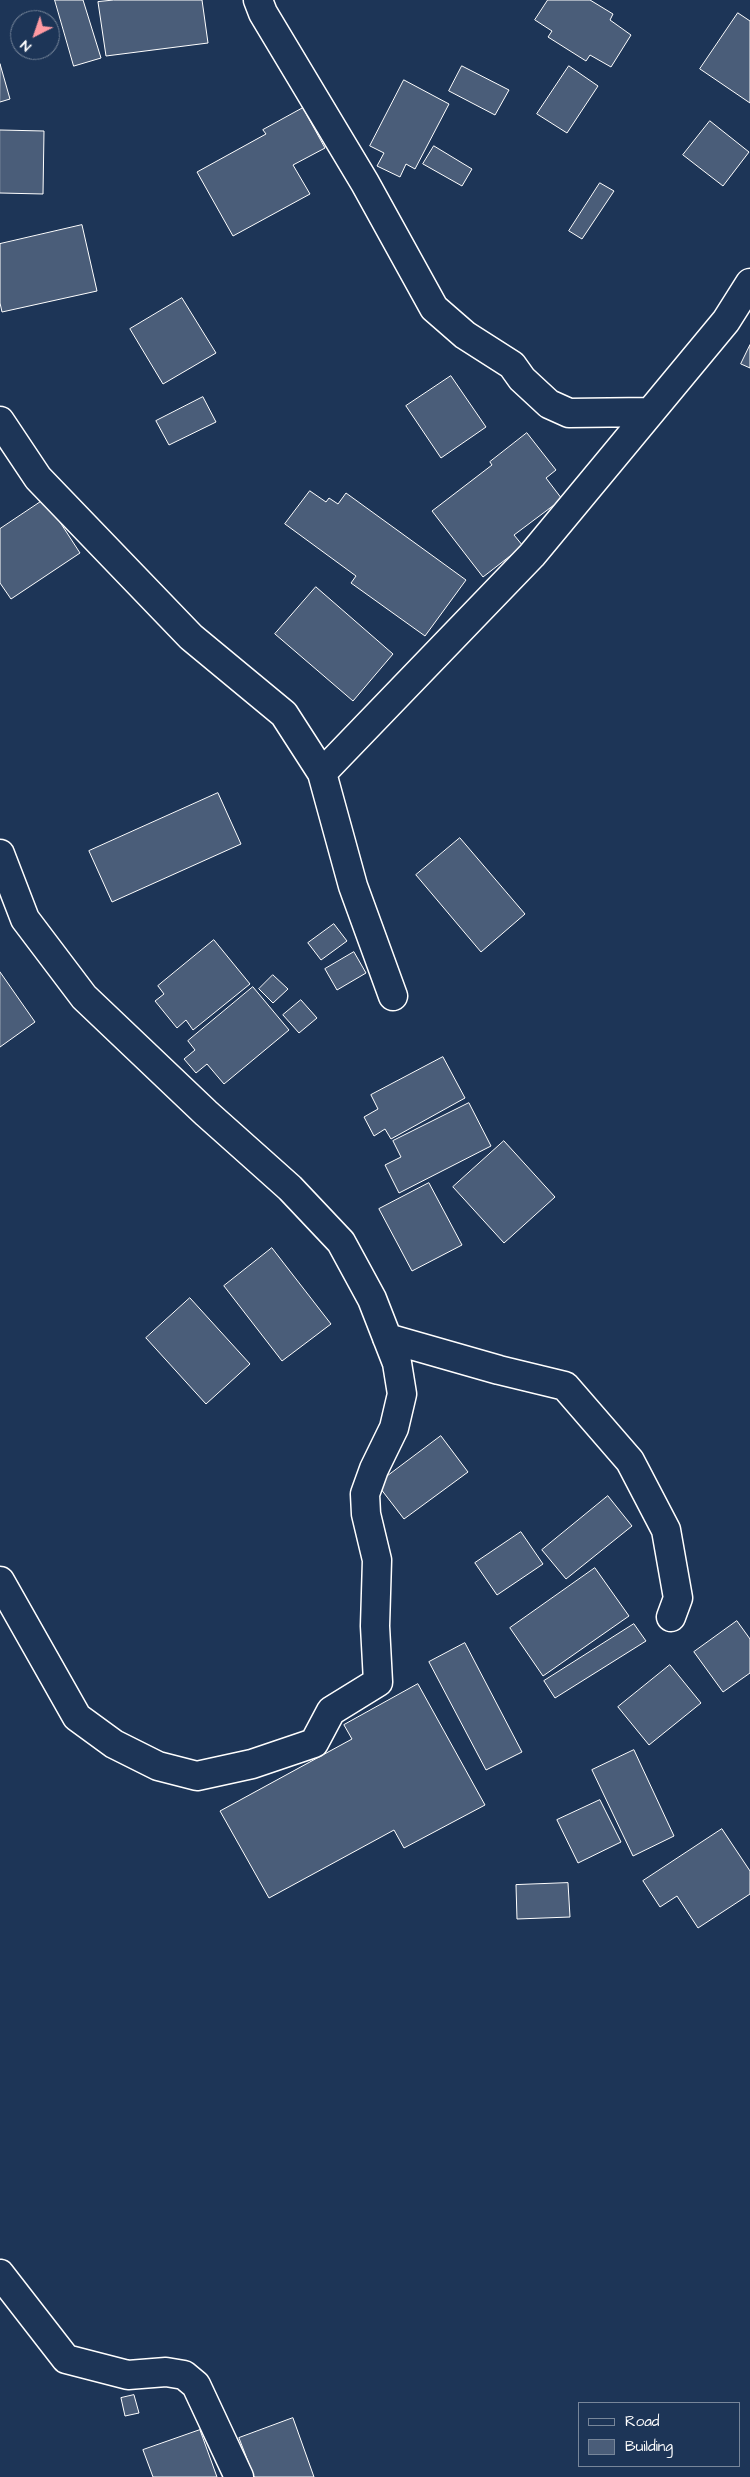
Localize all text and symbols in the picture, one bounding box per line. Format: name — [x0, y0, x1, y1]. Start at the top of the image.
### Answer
north arrow — [10, 10, 60, 60]
text: N — [16, 35, 36, 56]
legend — [578, 2402, 740, 2467]
text: Road — [625, 2411, 659, 2432]
text: Building — [625, 2436, 673, 2457]

